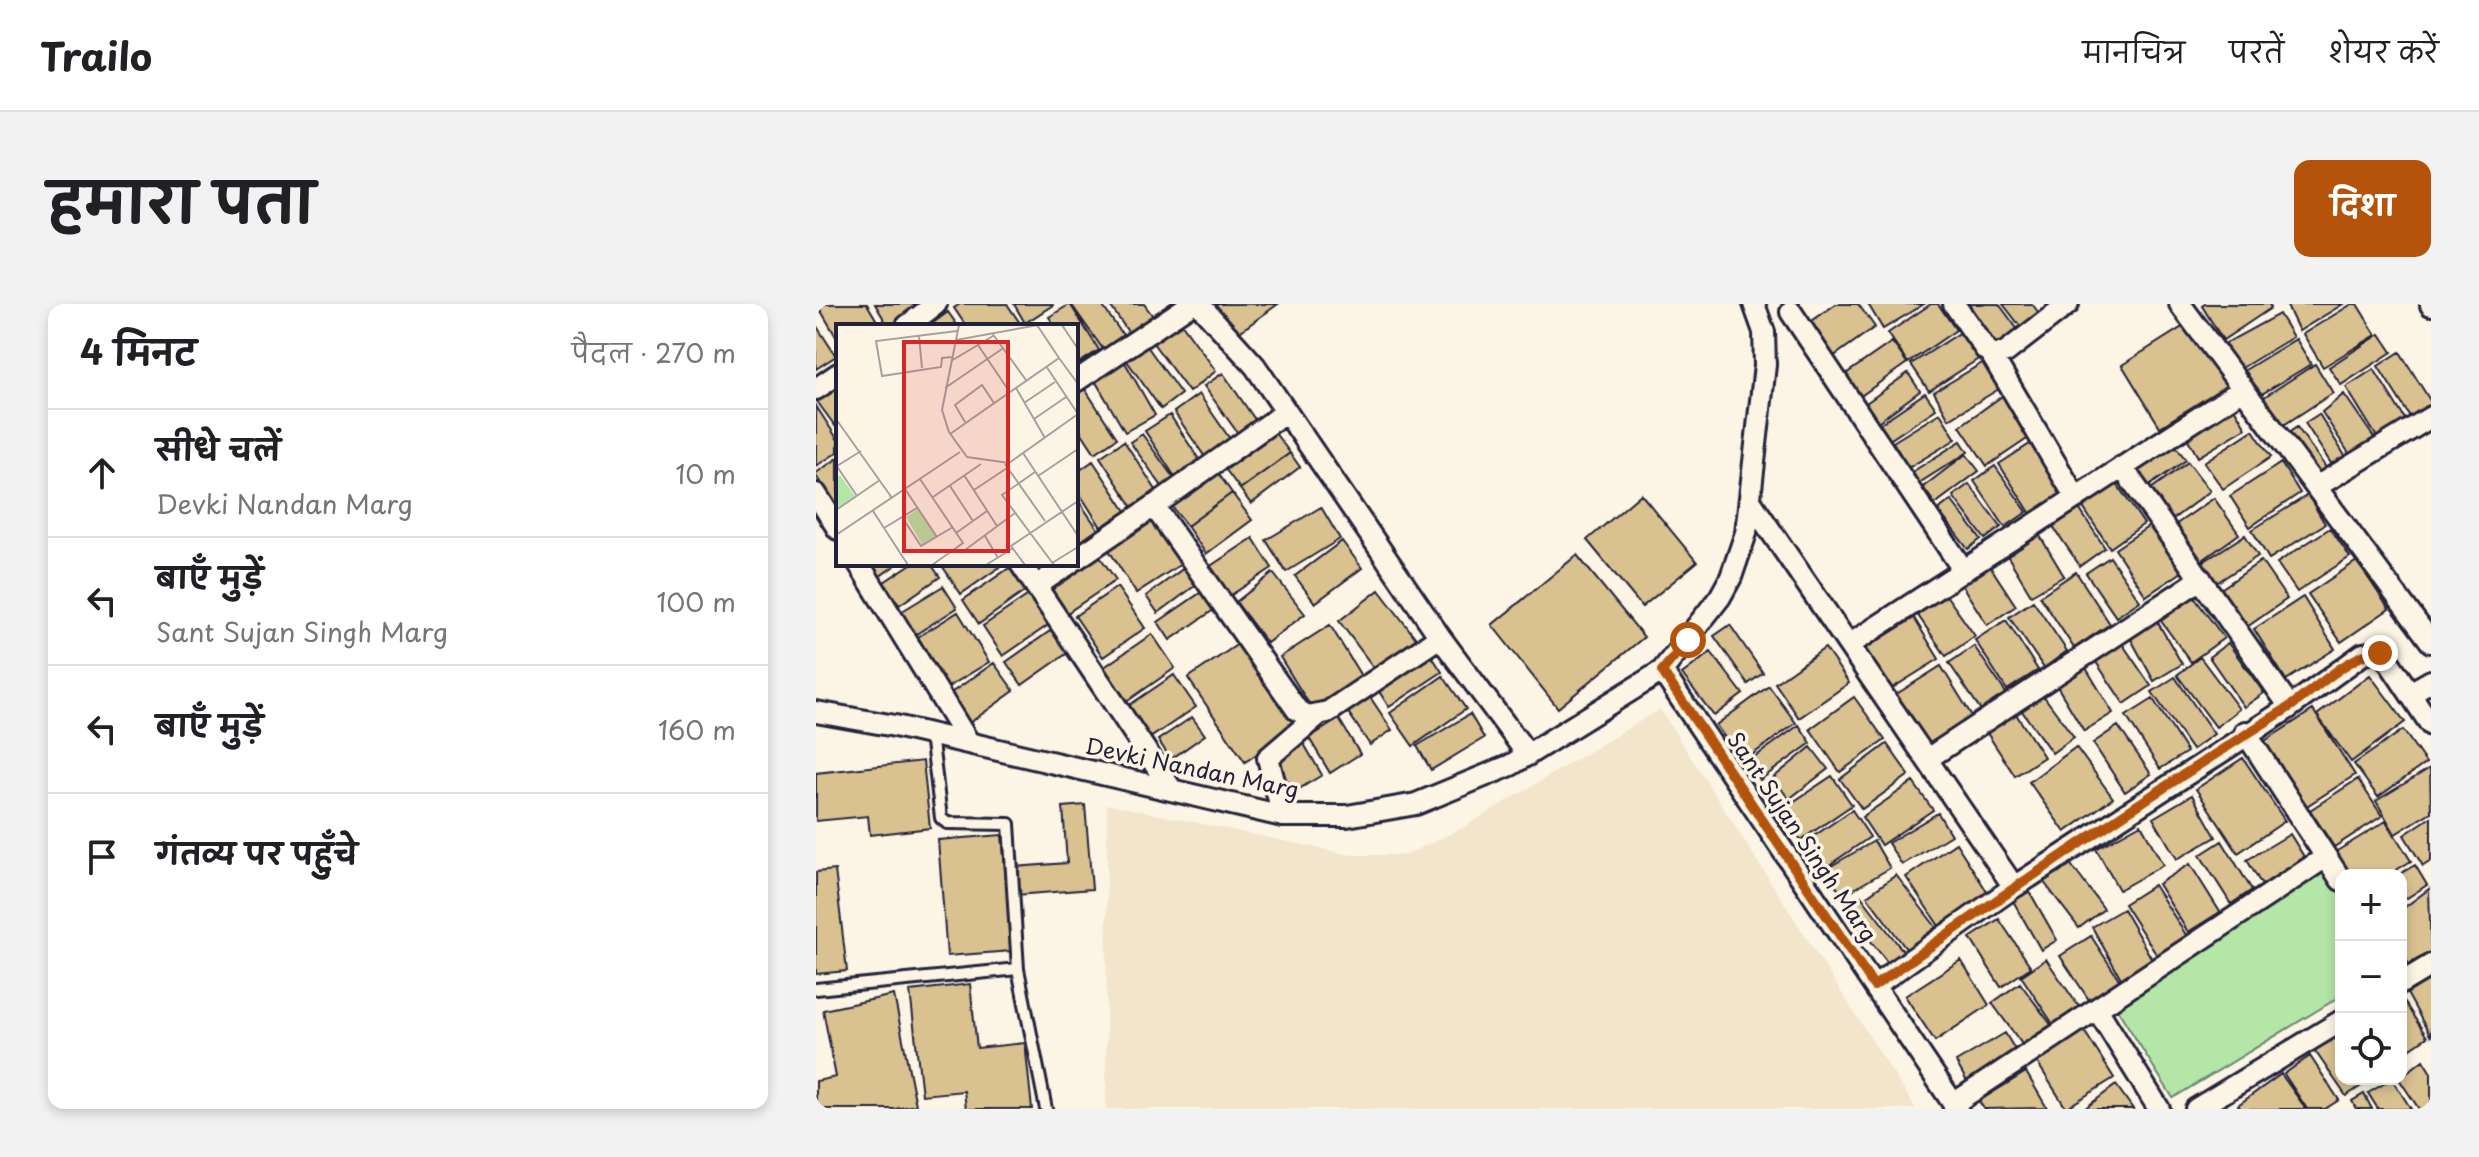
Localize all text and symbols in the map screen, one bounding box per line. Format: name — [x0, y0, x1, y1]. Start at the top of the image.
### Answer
text: Trailo — [40, 27, 152, 84]
text: मानचित्र — [2082, 30, 2185, 73]
text: परतें — [2229, 30, 2284, 73]
text: शेयर करें — [2328, 30, 2439, 73]
text: हमारा पता — [48, 157, 315, 242]
button: दिशा — [2294, 160, 2431, 257]
inset map — [836, 324, 1078, 566]
text: 4 मिनट — [80, 325, 197, 377]
text: पैदल · 270 m — [572, 333, 736, 372]
text: सीधे चलें — [156, 426, 281, 471]
icon: ahead — [80, 451, 124, 495]
text: 10 m — [675, 454, 736, 493]
text: Devki Nandan Marg — [156, 484, 413, 523]
text: बाएँ मुड़ें — [156, 554, 263, 599]
icon: left — [80, 579, 124, 623]
text: 100 m — [656, 582, 736, 621]
text: Sant Sujan Singh Marg — [156, 612, 448, 651]
route start — [1670, 622, 1706, 658]
route end — [2362, 635, 2398, 671]
text: बाएँ मुड़ें — [156, 702, 263, 747]
icon: left — [80, 707, 124, 751]
text: 160 m — [658, 710, 736, 749]
street label: Sant Sujan Singh Marg — [1721, 725, 1886, 948]
street label: Devki Nandan Marg — [1083, 728, 1302, 805]
text: गंतव्य पर पहुँचे — [156, 830, 358, 875]
icon: arrive — [80, 835, 124, 879]
map controls — [2335, 869, 2407, 1085]
button: + — [2335, 869, 2407, 941]
button: − — [2335, 941, 2407, 1013]
button: locate — [2335, 1013, 2407, 1085]

